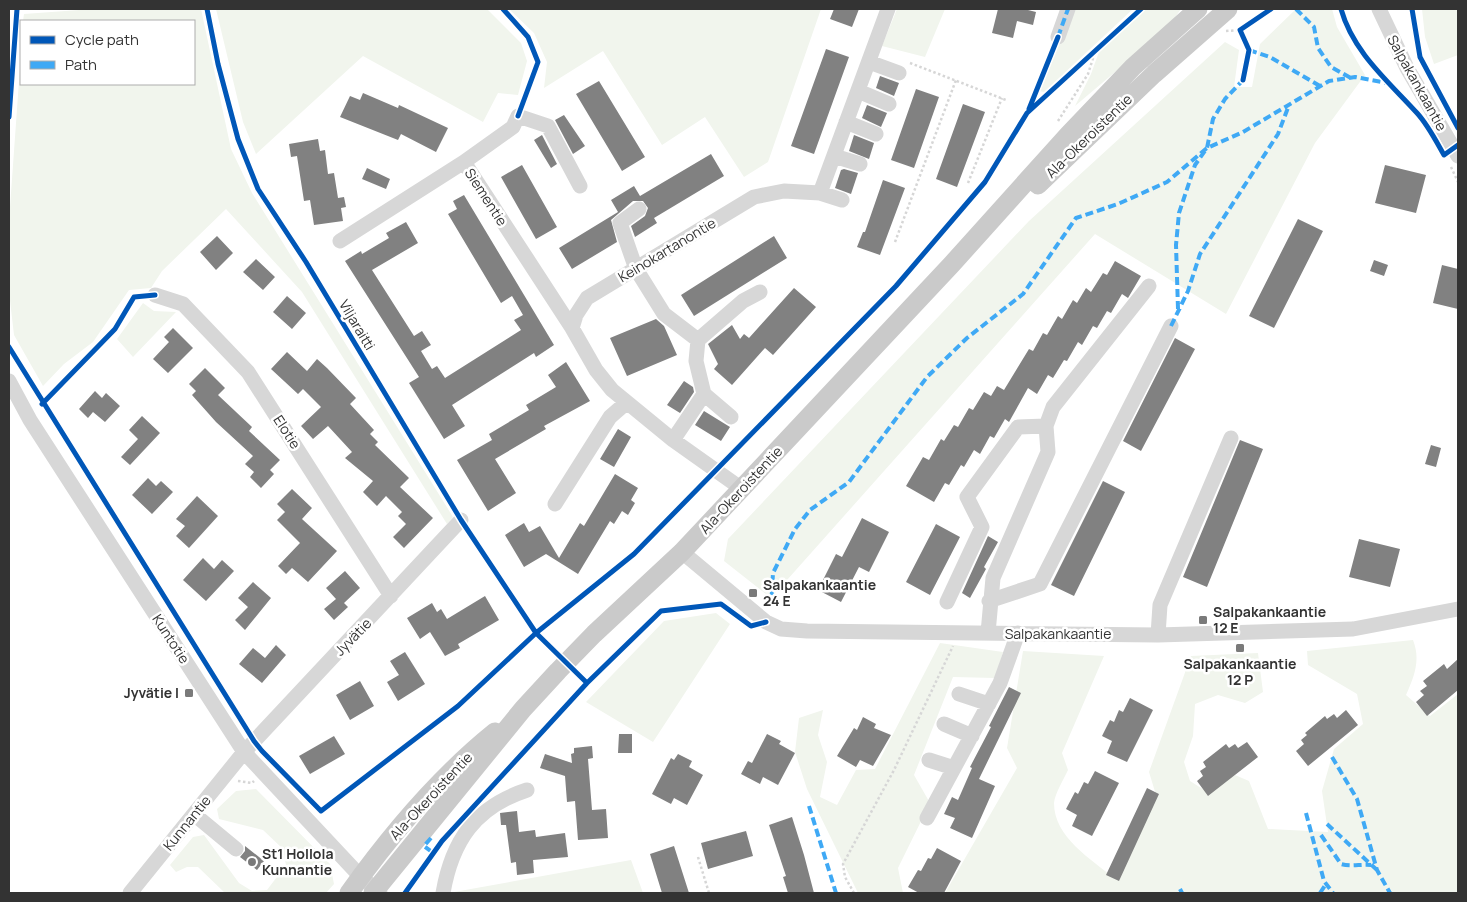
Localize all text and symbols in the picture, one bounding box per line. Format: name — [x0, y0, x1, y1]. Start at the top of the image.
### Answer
legend — [20, 20, 195, 85]
text: Cycle path — [65, 29, 139, 50]
street label: Salpakankaantie — [1383, 32, 1452, 134]
text: Path — [65, 54, 97, 75]
street label: Ala-Okeroistentie — [1041, 89, 1136, 182]
street label: Siementie — [461, 164, 512, 229]
street label: Keinokartanontie — [614, 213, 719, 286]
street label: Viljaraitti — [335, 296, 380, 353]
street label: Elotie — [269, 411, 305, 452]
street label: Ala-Okeroistentie — [695, 442, 786, 538]
place label: Salpakankaantie 24 E — [763, 575, 876, 610]
marker: Salpakankaantie 24 E — [747, 587, 759, 599]
place label: Salpakankaantie 12 E — [1213, 602, 1326, 637]
street label: Kuntotie — [148, 610, 194, 667]
street label: Jyvätie — [330, 614, 375, 660]
marker: Salpakankaantie 12 E — [1197, 614, 1209, 626]
street label: Salpakankaantie — [1005, 624, 1111, 643]
marker: Salpakankaantie 12 P — [1234, 642, 1246, 654]
place label: Salpakankaantie 12 P — [1183, 654, 1297, 689]
place label: Jyvätie I — [124, 683, 179, 702]
marker: Jyvätie I — [183, 687, 195, 699]
street label: Ala-Okeroistentie — [385, 748, 476, 844]
street label: Kunnantie — [158, 791, 215, 854]
place label: St1 Hollola Kunnantie — [262, 844, 333, 879]
marker: St1 Hollola Kunnantie — [246, 856, 258, 868]

